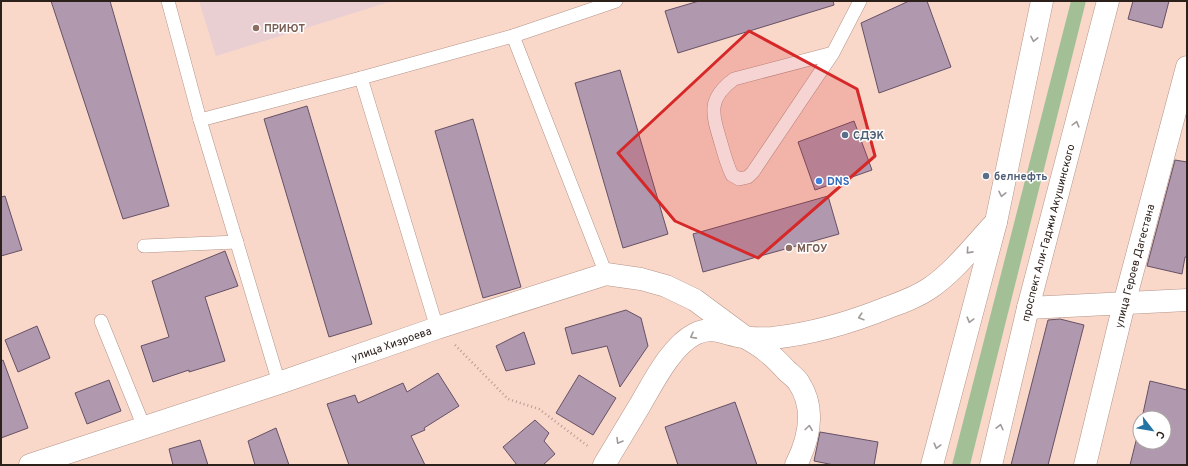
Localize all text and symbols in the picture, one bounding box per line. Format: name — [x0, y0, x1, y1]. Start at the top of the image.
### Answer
place label: ПРИЮТ — [264, 22, 305, 36]
marker: ПРИЮТ — [251, 23, 261, 33]
one-way arrow — [1031, 36, 1039, 42]
one-way arrow — [1071, 121, 1080, 128]
place label: СДЭК — [853, 129, 885, 143]
marker: СДЭК — [840, 130, 850, 140]
street label: проспект Али-Гаджи Акушинского — [1019, 143, 1078, 323]
place label: белнефть — [994, 170, 1047, 184]
marker: белнефть — [981, 171, 991, 181]
place label: DNS — [827, 175, 850, 189]
marker: DNS — [814, 176, 824, 186]
one-way arrow — [998, 191, 1006, 197]
street label: улица Героев Дагестана — [1112, 202, 1158, 330]
place label: МГОУ — [797, 242, 828, 256]
marker: МГОУ — [784, 243, 794, 253]
one-way arrow — [967, 246, 974, 254]
one-way arrow — [857, 312, 864, 321]
one-way arrow — [966, 316, 975, 323]
street label: улица Хизроева — [350, 324, 434, 365]
one-way arrow — [690, 331, 697, 339]
north arrow — [1132, 410, 1172, 450]
one-way arrow — [995, 424, 1004, 431]
one-way arrow — [804, 425, 813, 431]
text: С — [1152, 428, 1168, 441]
one-way arrow — [616, 437, 623, 444]
one-way arrow — [933, 442, 942, 449]

